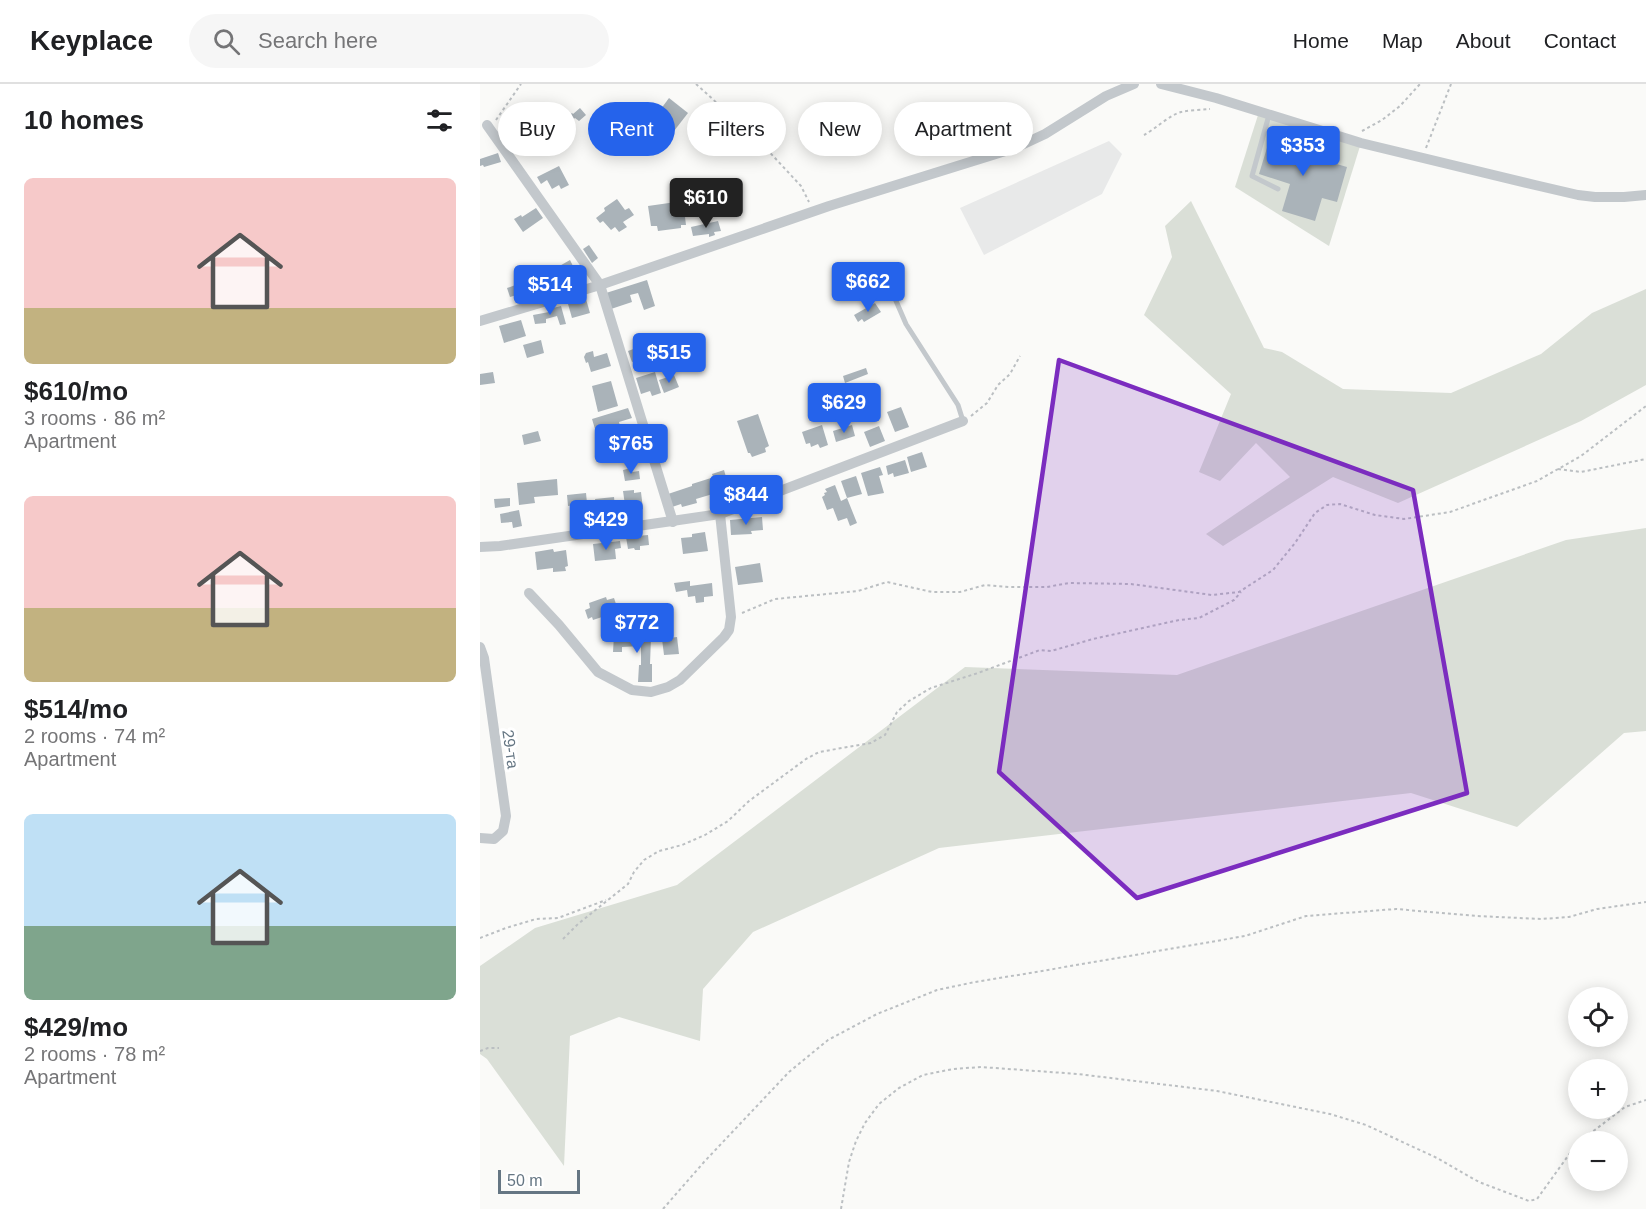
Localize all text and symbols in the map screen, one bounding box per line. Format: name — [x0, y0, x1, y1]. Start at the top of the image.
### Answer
search box — [189, 14, 609, 68]
text: Keyplace — [30, 25, 153, 56]
icon: search — [210, 25, 243, 58]
text: Search here — [258, 28, 378, 53]
text: Home — [1293, 29, 1349, 52]
text: Map — [1382, 29, 1423, 52]
text: About — [1456, 29, 1511, 52]
text: Contact — [1544, 29, 1616, 52]
chip: Buy — [498, 102, 576, 156]
chip: Rent — [588, 102, 675, 156]
chip: Filters — [687, 102, 786, 156]
chip: New — [798, 102, 882, 156]
chip: Apartment — [894, 102, 1033, 156]
icon: filters — [423, 104, 456, 137]
text: 10 homes — [24, 105, 144, 135]
pin: $353 — [1267, 126, 1339, 177]
text: $353 — [1281, 134, 1325, 156]
pin: $610 — [670, 178, 742, 229]
text: $610 — [684, 186, 728, 208]
icon: home — [186, 217, 294, 325]
pin: $662 — [832, 262, 904, 313]
pin: $514 — [514, 265, 586, 316]
text: $662 — [846, 270, 890, 292]
text: $514 — [528, 273, 572, 295]
pin: $515 — [633, 333, 705, 384]
text: $515 — [647, 341, 691, 363]
text: $610/mo — [24, 376, 128, 406]
pin: $629 — [808, 383, 880, 434]
text: $629 — [822, 391, 866, 413]
text: 3 rooms · 86 m² — [24, 407, 165, 429]
pin: $765 — [595, 424, 667, 475]
text: Apartment — [24, 430, 116, 452]
text: $765 — [609, 432, 653, 454]
pin: $844 — [710, 475, 782, 526]
text: $844 — [724, 483, 768, 505]
pin: $429 — [570, 500, 642, 551]
text: $429 — [584, 508, 628, 530]
icon: home — [186, 535, 294, 643]
pin: $772 — [601, 603, 673, 654]
text: $772 — [615, 611, 659, 633]
text: $514/mo — [24, 694, 128, 724]
text: 2 rooms · 74 m² — [24, 725, 165, 747]
street label: 29-та — [499, 728, 522, 770]
text: Apartment — [24, 748, 116, 770]
icon: home — [186, 853, 294, 961]
map controls — [1568, 987, 1628, 1191]
button: locate — [1568, 987, 1628, 1047]
text: $429/mo — [24, 1012, 128, 1042]
text: 2 rooms · 78 m² — [24, 1043, 165, 1065]
button: + — [1568, 1059, 1628, 1119]
text: Apartment — [24, 1066, 116, 1088]
button: − — [1568, 1131, 1628, 1191]
scale bar — [498, 1167, 580, 1194]
text: 50 m — [507, 1172, 543, 1189]

